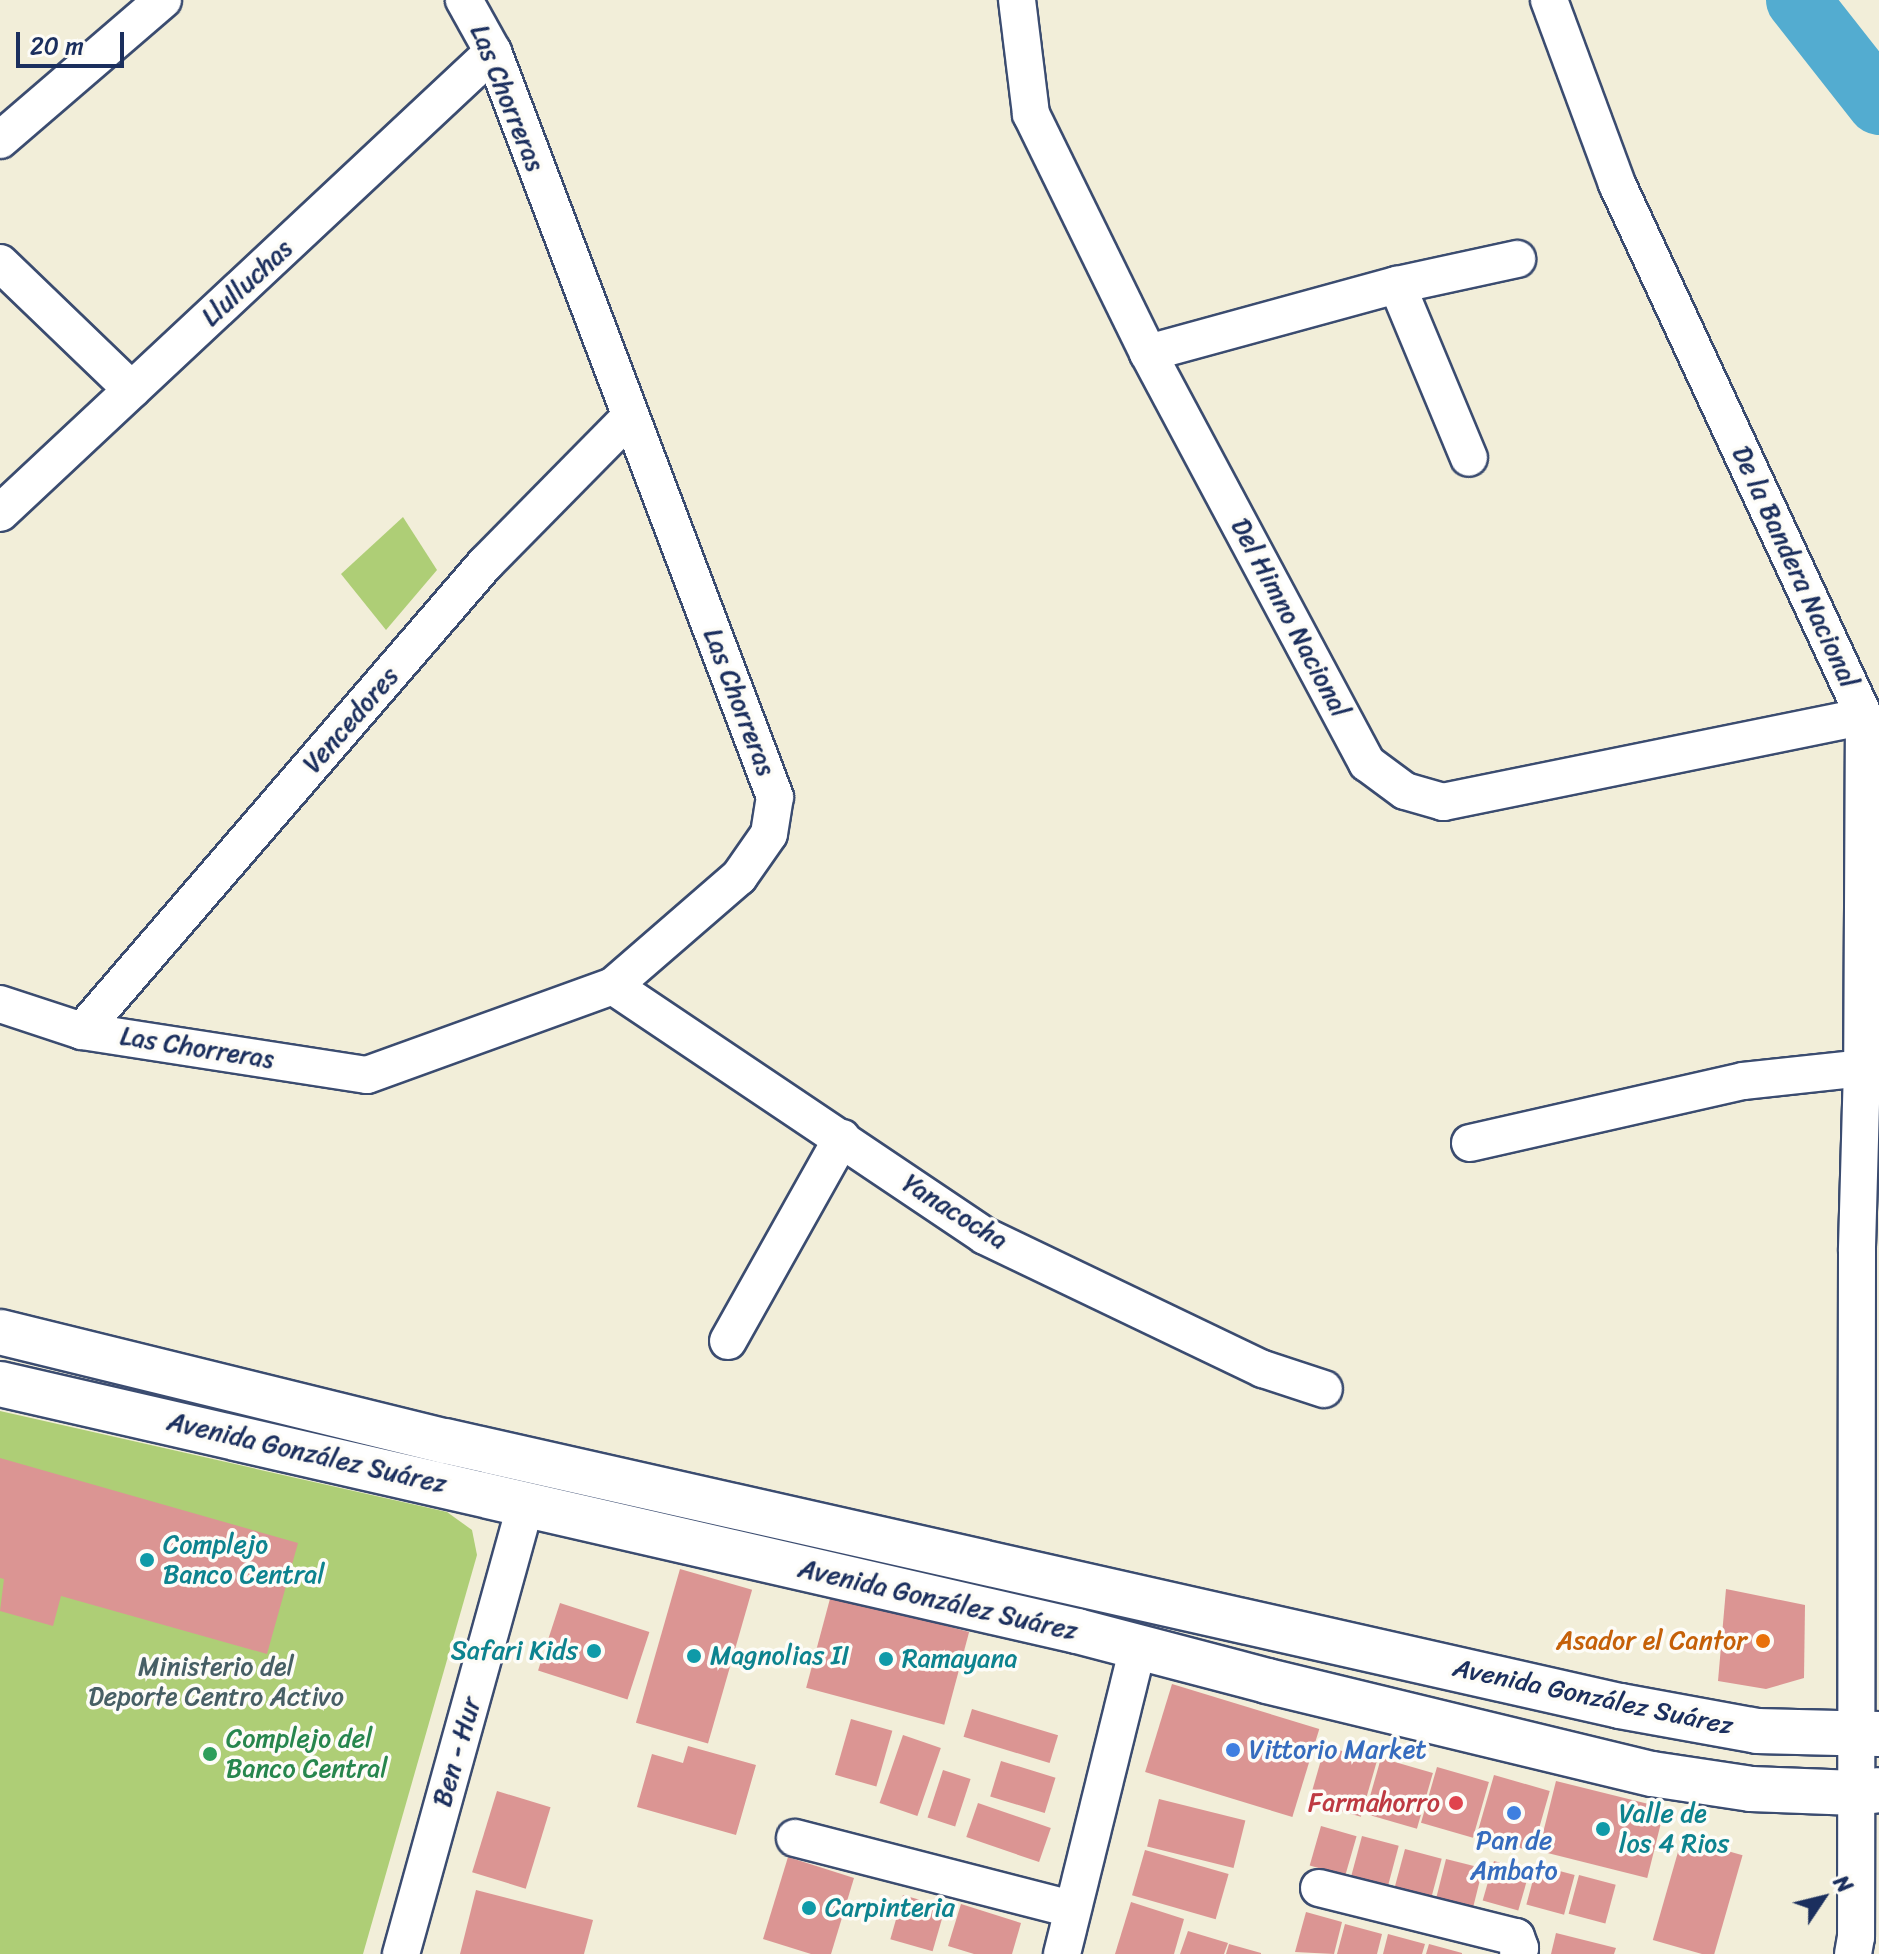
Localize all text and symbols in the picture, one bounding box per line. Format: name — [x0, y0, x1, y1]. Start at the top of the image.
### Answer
scale bar — [20, 16, 128, 66]
street label: Las Chorreras — [463, 19, 551, 177]
text: 20 m — [30, 25, 84, 67]
street label: Llulluchas — [195, 233, 299, 333]
street label: De la Bandera Nacional — [1725, 441, 1865, 693]
street label: Del Himno Nacional — [1224, 513, 1356, 723]
street label: Las Chorreras — [696, 623, 782, 781]
street label: Vencedores — [297, 661, 405, 779]
street label: Las Chorreras — [117, 1020, 277, 1076]
street label: Yanacocha — [897, 1168, 1013, 1256]
street label: Avenida González Suárez — [164, 1406, 450, 1500]
place label: Complejo Banco Central — [163, 1529, 325, 1590]
marker: Complejo Banco Central — [138, 1551, 156, 1569]
street label: Avenida González Suárez — [795, 1553, 1081, 1647]
place label: Asador el Cantor — [1555, 1625, 1747, 1657]
marker: Asador el Cantor — [1754, 1632, 1772, 1650]
place label: Safari Kids — [451, 1635, 578, 1667]
place label: Magnolias II — [710, 1640, 849, 1672]
marker: Safari Kids — [585, 1642, 603, 1660]
place label: Ramayana — [902, 1643, 1018, 1675]
marker: Magnolias II — [685, 1647, 703, 1665]
marker: Ramayana — [877, 1650, 895, 1668]
park label: Ministerio del Deporte Centro Activo — [88, 1651, 344, 1712]
street label: Avenida González Suárez — [1450, 1652, 1736, 1742]
street label: Ben - Hur — [427, 1694, 487, 1810]
place label: Complejo del Banco Central — [226, 1723, 388, 1784]
place label: Vittorio Market — [1249, 1734, 1427, 1766]
marker: Vittorio Market — [1224, 1741, 1242, 1759]
marker: Complejo del Banco Central — [201, 1745, 219, 1763]
place label: Farmahorro — [1308, 1787, 1440, 1819]
marker: Farmahorro — [1447, 1794, 1465, 1812]
place label: Valle de los 4 Rios — [1619, 1798, 1729, 1860]
marker: Pan de Ambato — [1505, 1804, 1523, 1822]
marker: Valle de los 4 Rios — [1594, 1820, 1612, 1838]
place label: Pan de Ambato — [1470, 1825, 1558, 1886]
north arrow — [1783, 1858, 1863, 1938]
text: N — [1823, 1867, 1863, 1901]
place label: Carpinteria — [825, 1892, 955, 1924]
marker: Carpinteria — [800, 1899, 818, 1917]

